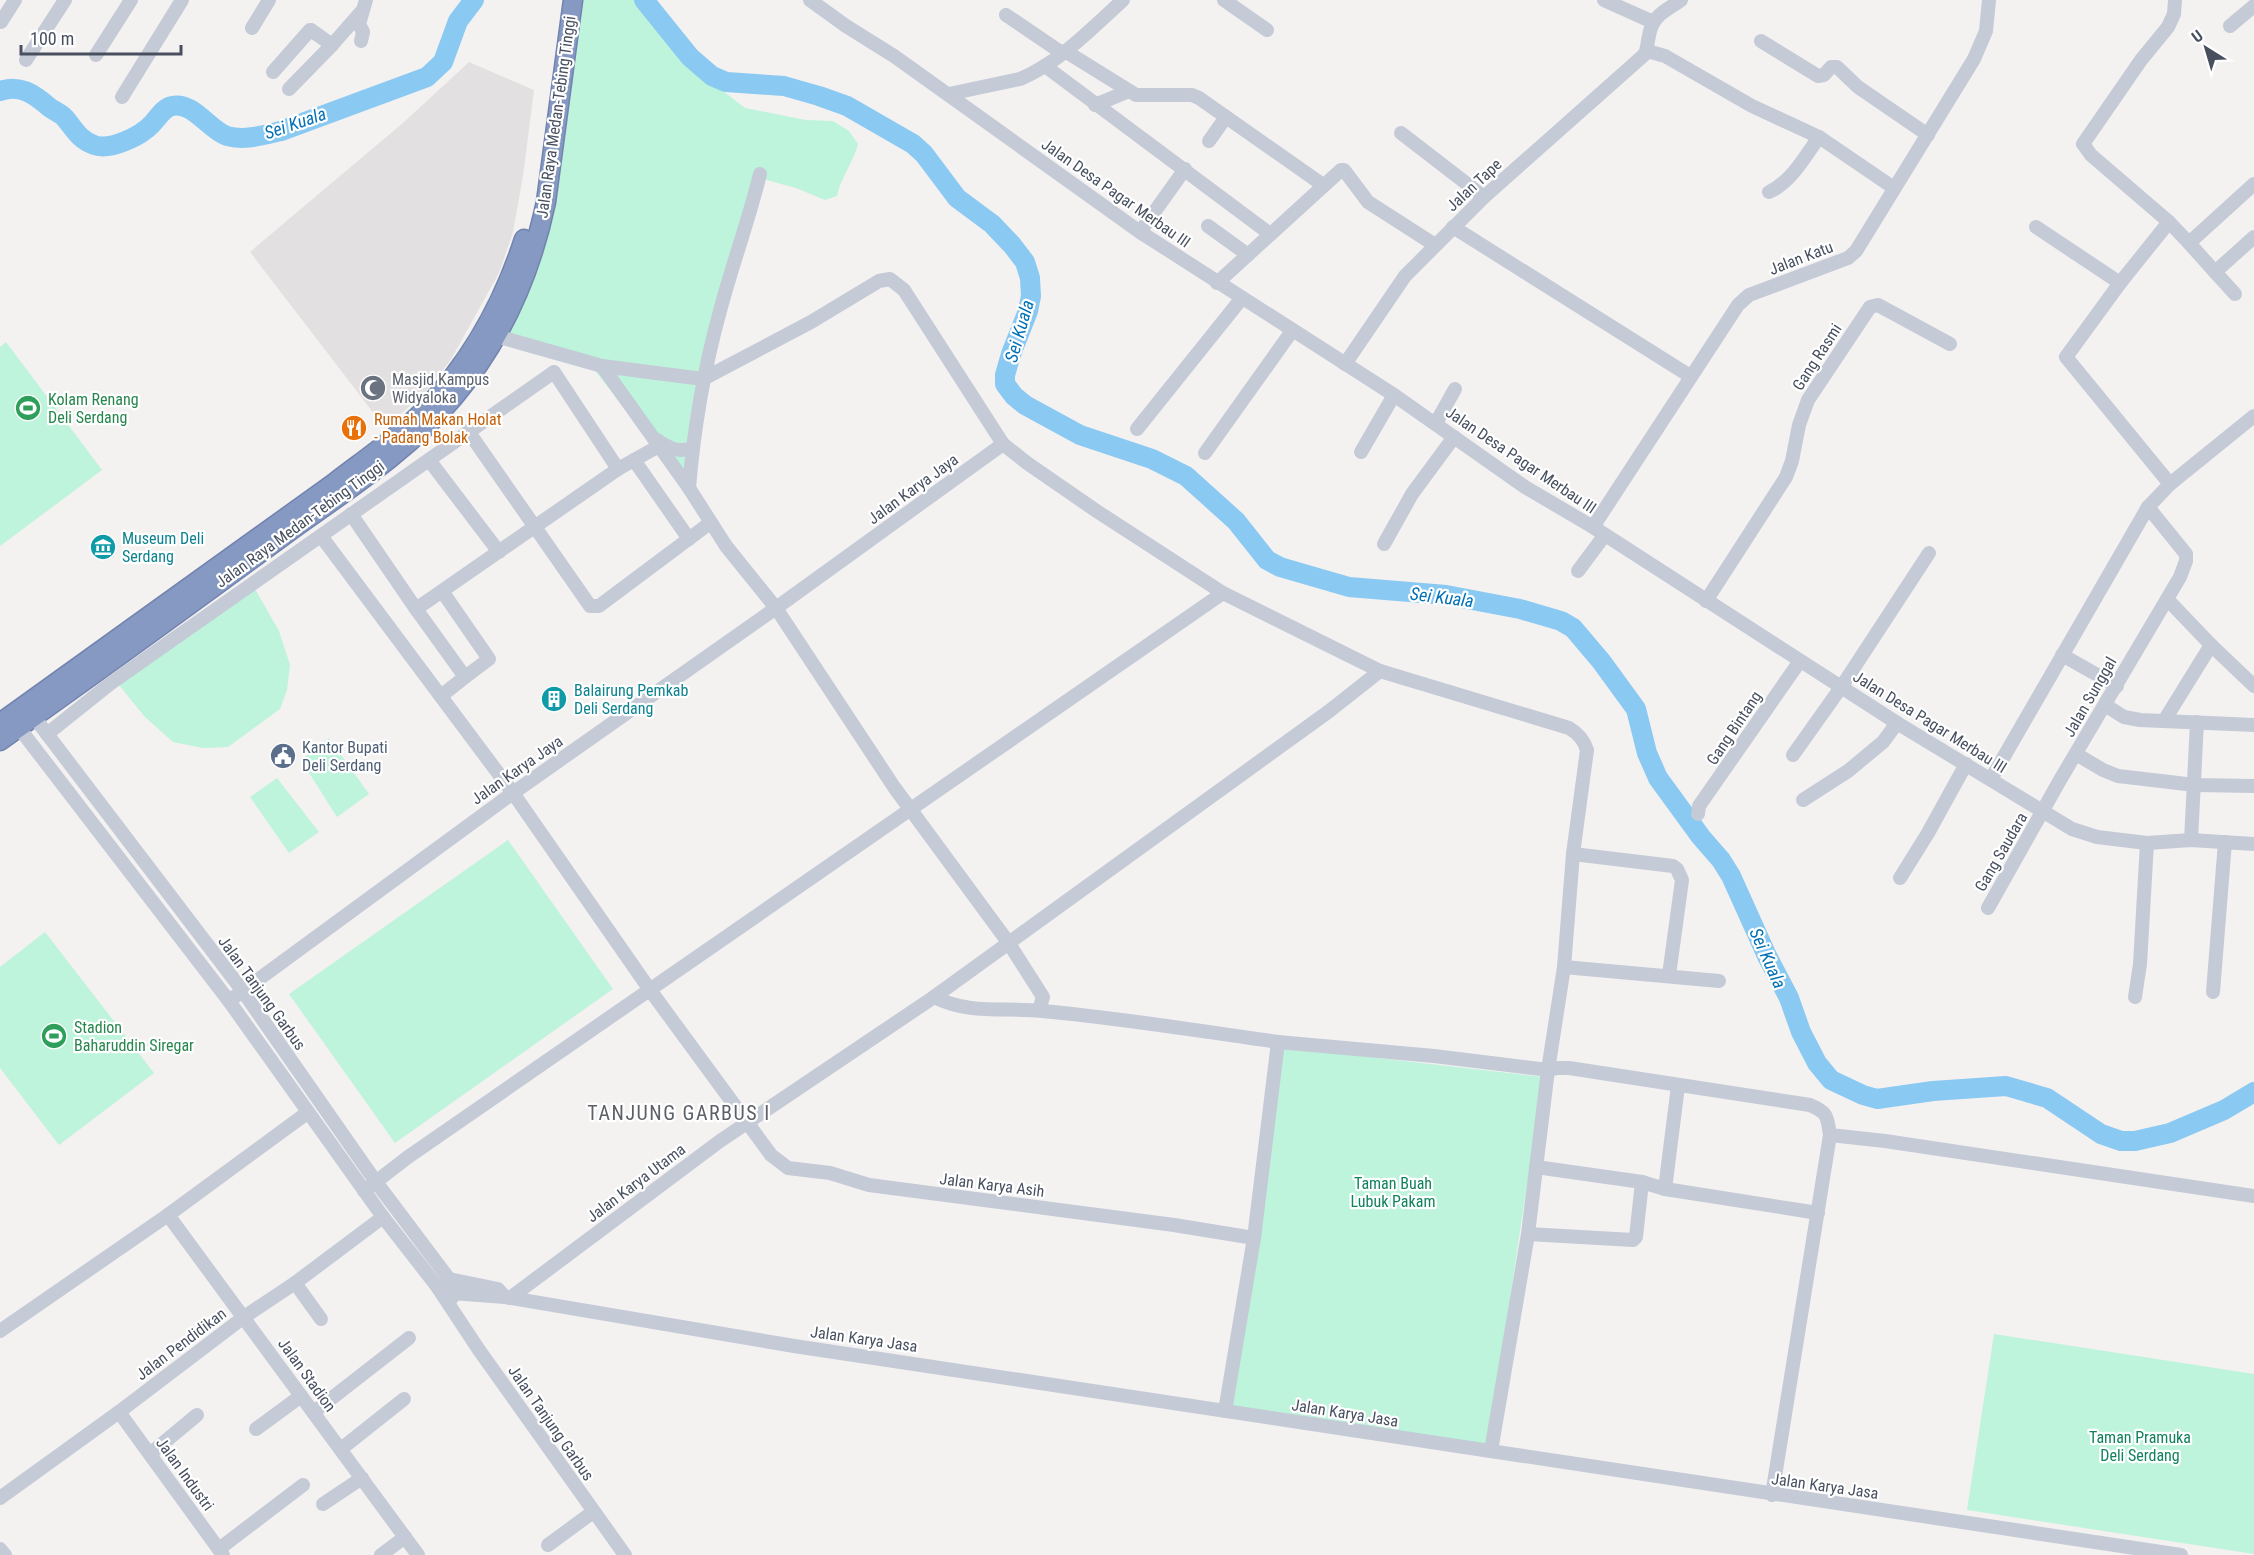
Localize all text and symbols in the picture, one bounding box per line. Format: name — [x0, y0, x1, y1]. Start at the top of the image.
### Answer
street label: Jalan Raya Medan-Tebing Tinggi — [532, 15, 580, 219]
scale bar — [21, 18, 182, 56]
north arrow — [2176, 18, 2236, 78]
text: U — [2188, 26, 2207, 47]
text: 100 m — [30, 28, 74, 49]
water label: Sei Kuala — [261, 103, 329, 143]
street label: Jalan Desa Pagar Merbau III — [1038, 134, 1194, 252]
street label: Jalan Tape — [1443, 155, 1505, 215]
street label: Jalan Katu — [1766, 237, 1836, 279]
water label: Sei Kuala — [1000, 297, 1038, 365]
street label: Gang Rasmi — [1788, 320, 1846, 394]
place label: Masjid Kampus Widyaloka — [392, 370, 489, 407]
mosque icon: Masjid Kampus Widyaloka — [358, 373, 388, 403]
place label: Kolam Renang Deli Serdang — [48, 390, 139, 427]
sports icon: Kolam Renang Deli Serdang — [13, 393, 43, 423]
street label: Jalan Desa Pagar Merbau III — [1442, 403, 1600, 517]
place label: Rumah Makan Holat - Padang Bolak — [374, 410, 502, 447]
restaurant icon: Rumah Makan Holat - Padang Bolak — [339, 413, 369, 443]
street label: Jalan Karya Jaya — [864, 450, 962, 528]
street label: Jalan Raya Medan-Tebing Tinggi — [212, 456, 388, 592]
place label: Museum Deli Serdang — [122, 529, 204, 566]
museum icon: Museum Deli Serdang — [88, 532, 118, 562]
water label: Sei Kuala — [1409, 583, 1475, 611]
street label: Jalan Sunggal — [2060, 654, 2120, 740]
street label: Jalan Desa Pagar Merbau III — [1850, 667, 2010, 777]
place label: Balairung Pemkab Deli Serdang — [574, 681, 689, 718]
building icon: Balairung Pemkab Deli Serdang — [539, 684, 569, 714]
street label: Gang Bintang — [1702, 688, 1766, 768]
street label: Jalan Karya Jaya — [468, 732, 566, 808]
place label: Kantor Bupati Deli Serdang — [302, 738, 388, 775]
public building icon: Kantor Bupati Deli Serdang — [268, 741, 298, 771]
street label: Gang Saudara — [1971, 809, 2031, 895]
water label: Sei Kuala — [1745, 925, 1791, 991]
street label: Jalan Tanjung Garbus — [214, 932, 310, 1054]
place label: Stadion Baharuddin Siregar — [74, 1018, 194, 1055]
sports icon: Stadion Baharuddin Siregar — [39, 1021, 69, 1051]
district label: TANJUNG GARBUS I — [587, 1101, 771, 1125]
street label: Jalan Karya Utama — [583, 1140, 689, 1226]
street label: Jalan Karya Asih — [939, 1169, 1045, 1201]
park label: Taman Buah Lubuk Pakam — [1351, 1174, 1435, 1211]
street label: Jalan Pendidikan — [132, 1304, 230, 1384]
street label: Jalan Karya Jasa — [809, 1322, 919, 1356]
street label: Jalan Stadion — [274, 1335, 340, 1415]
street label: Jalan Tanjung Garbus — [504, 1362, 598, 1484]
street label: Jalan Karya Jasa — [1290, 1395, 1400, 1431]
park label: Taman Pramuka Deli Serdang — [2089, 1428, 2191, 1465]
street label: Jalan Industri — [152, 1434, 218, 1514]
street label: Jalan Karya Jasa — [1770, 1469, 1880, 1503]

